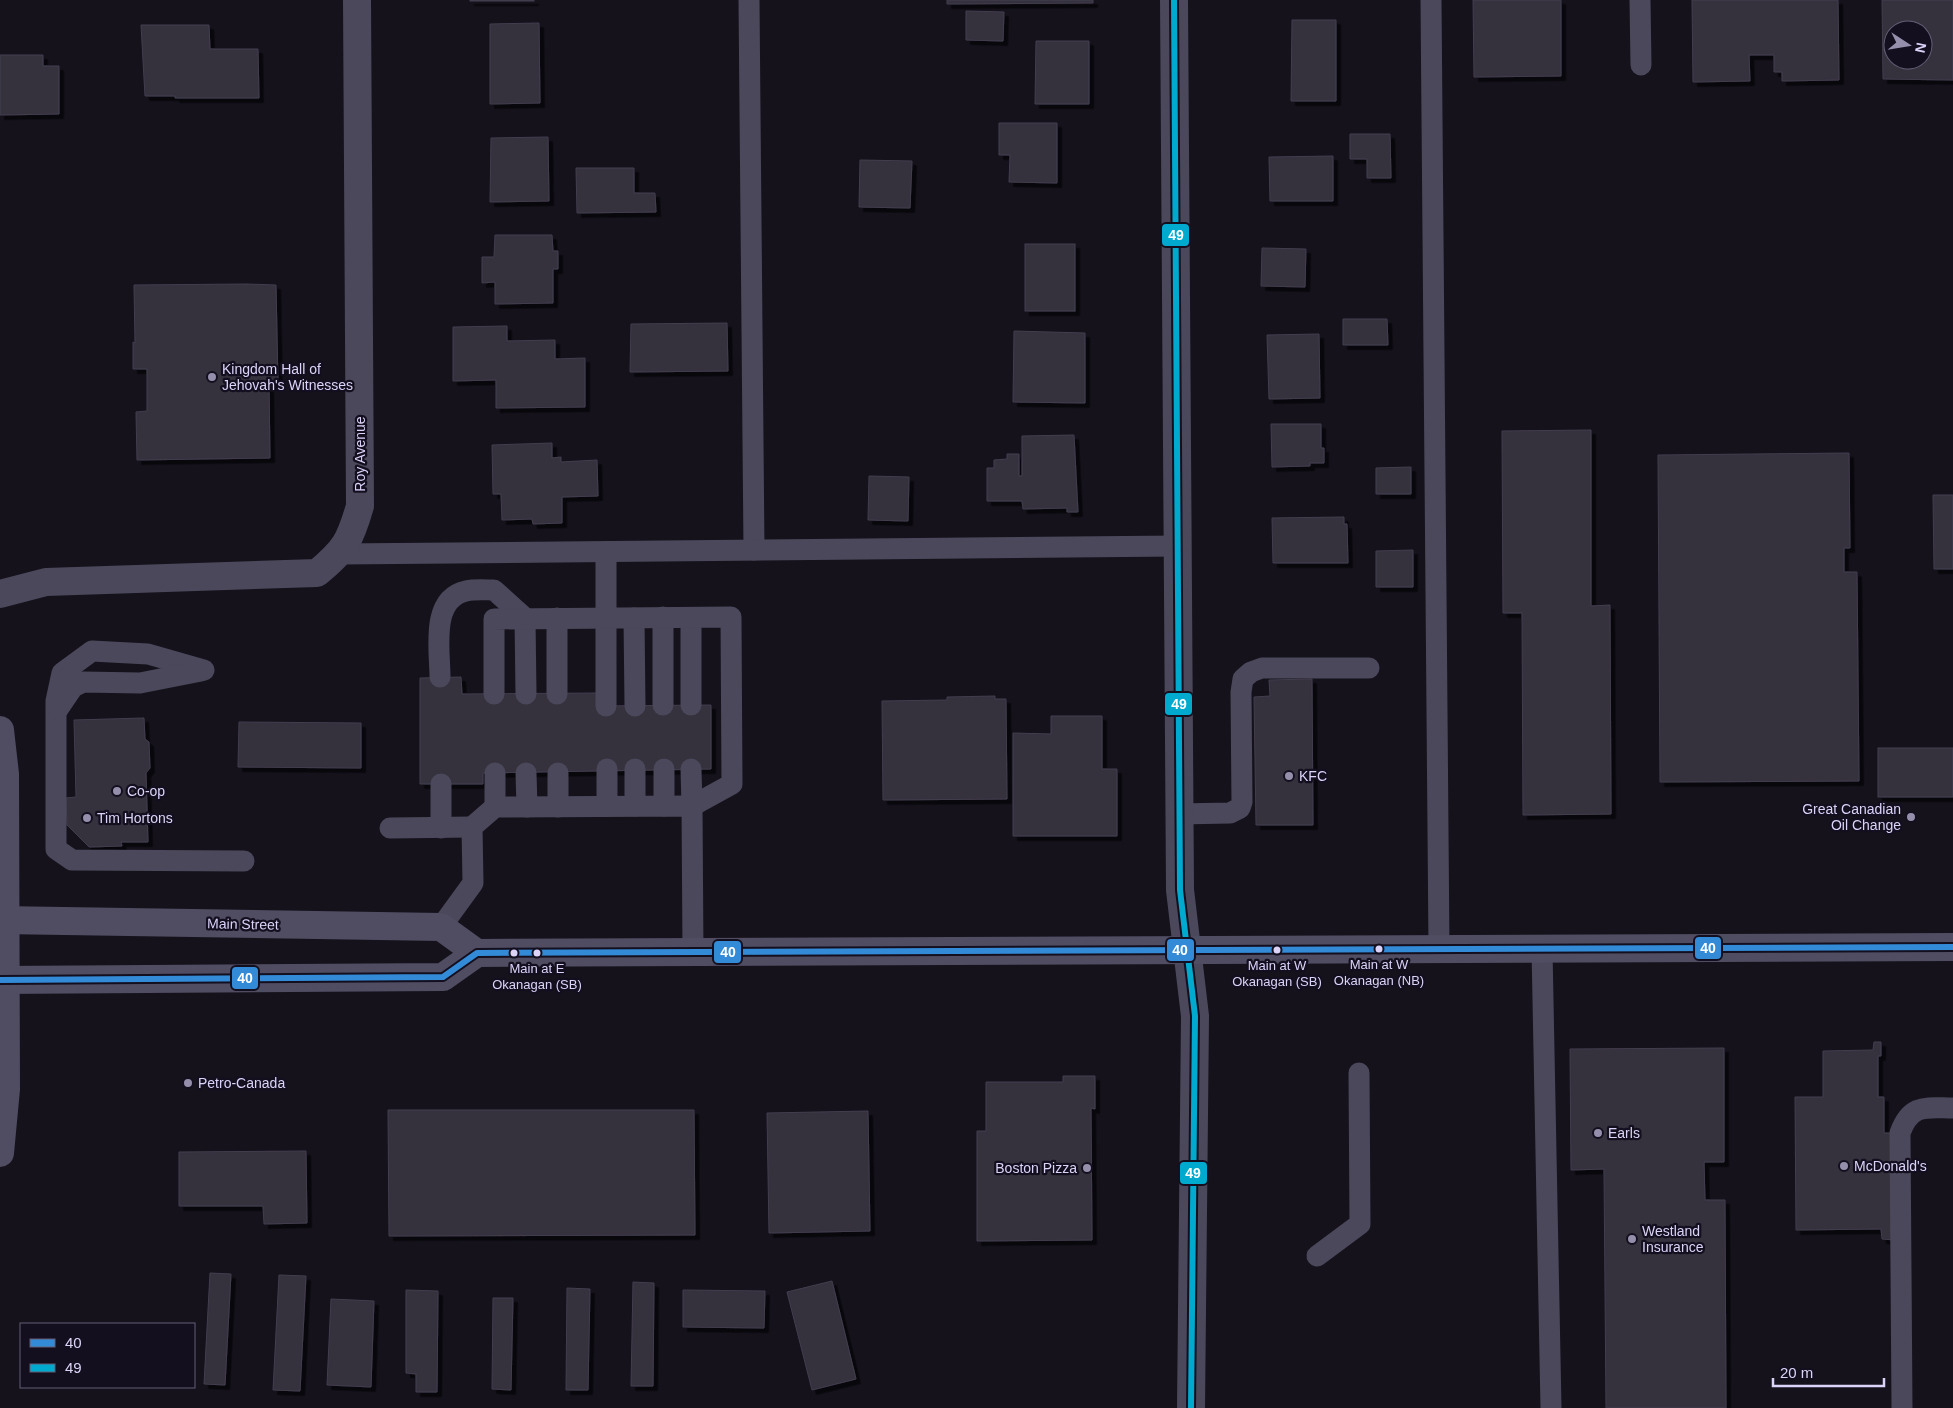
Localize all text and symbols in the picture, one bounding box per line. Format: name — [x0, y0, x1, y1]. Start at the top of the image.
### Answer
north arrow — [1883, 20, 1933, 70]
text: N — [1912, 41, 1930, 54]
line badge: 49 — [1161, 223, 1190, 247]
text: 49 — [1168, 227, 1184, 243]
place label: Kingdom Hall of Jehovah's Witnesses — [222, 361, 353, 393]
marker: Kingdom Hall of Jehovah's Witnesses — [206, 371, 218, 383]
street label: Roy Avenue — [352, 416, 368, 492]
line badge: 49 — [1164, 692, 1193, 716]
text: 49 — [1171, 696, 1187, 712]
place label: KFC — [1299, 768, 1327, 784]
marker: KFC — [1283, 770, 1295, 782]
place label: Co-op — [127, 783, 165, 799]
marker: Co-op — [111, 785, 123, 797]
place label: Great Canadian Oil Change — [1802, 801, 1901, 833]
place label: Tim Hortons — [97, 810, 173, 826]
marker: Great Canadian Oil Change — [1905, 811, 1917, 823]
marker: Tim Hortons — [81, 812, 93, 824]
street label: Main Street — [207, 915, 279, 933]
line badge: 40 — [1694, 936, 1722, 960]
line badge: 40 — [1166, 938, 1195, 962]
line badge: 40 — [713, 940, 742, 964]
text: 40 — [1700, 940, 1716, 956]
text: 40 — [1172, 942, 1188, 958]
text: 40 — [720, 944, 736, 960]
marker: Main at W Okanagan (NB) — [1374, 944, 1384, 954]
marker: Main at W Okanagan (SB) — [1272, 945, 1282, 955]
unlabelled marker — [509, 948, 519, 958]
marker: Main at E Okanagan (SB) — [532, 948, 542, 958]
place label: Main at W Okanagan (NB) — [1334, 957, 1424, 988]
place label: Main at W Okanagan (SB) — [1232, 958, 1322, 989]
place label: Main at E Okanagan (SB) — [492, 961, 582, 992]
line badge: 40 — [231, 966, 259, 990]
text: 40 — [237, 970, 253, 986]
place label: Petro-Canada — [198, 1075, 285, 1091]
marker: Petro-Canada — [182, 1077, 194, 1089]
place label: Earls — [1608, 1125, 1640, 1141]
marker: Earls — [1592, 1127, 1604, 1139]
place label: McDonald's — [1854, 1158, 1927, 1174]
place label: Boston Pizza — [995, 1160, 1077, 1176]
marker: McDonald's — [1838, 1160, 1850, 1172]
line badge: 49 — [1179, 1161, 1208, 1185]
marker: Boston Pizza — [1081, 1162, 1093, 1174]
text: 49 — [1185, 1165, 1201, 1181]
place label: Westland Insurance — [1642, 1223, 1704, 1255]
marker: Westland Insurance — [1626, 1233, 1638, 1245]
legend — [20, 1323, 195, 1388]
text: 40 — [65, 1334, 82, 1351]
scale bar — [1773, 1356, 1884, 1388]
text: 49 — [65, 1359, 82, 1376]
text: 20 m — [1780, 1364, 1813, 1381]

